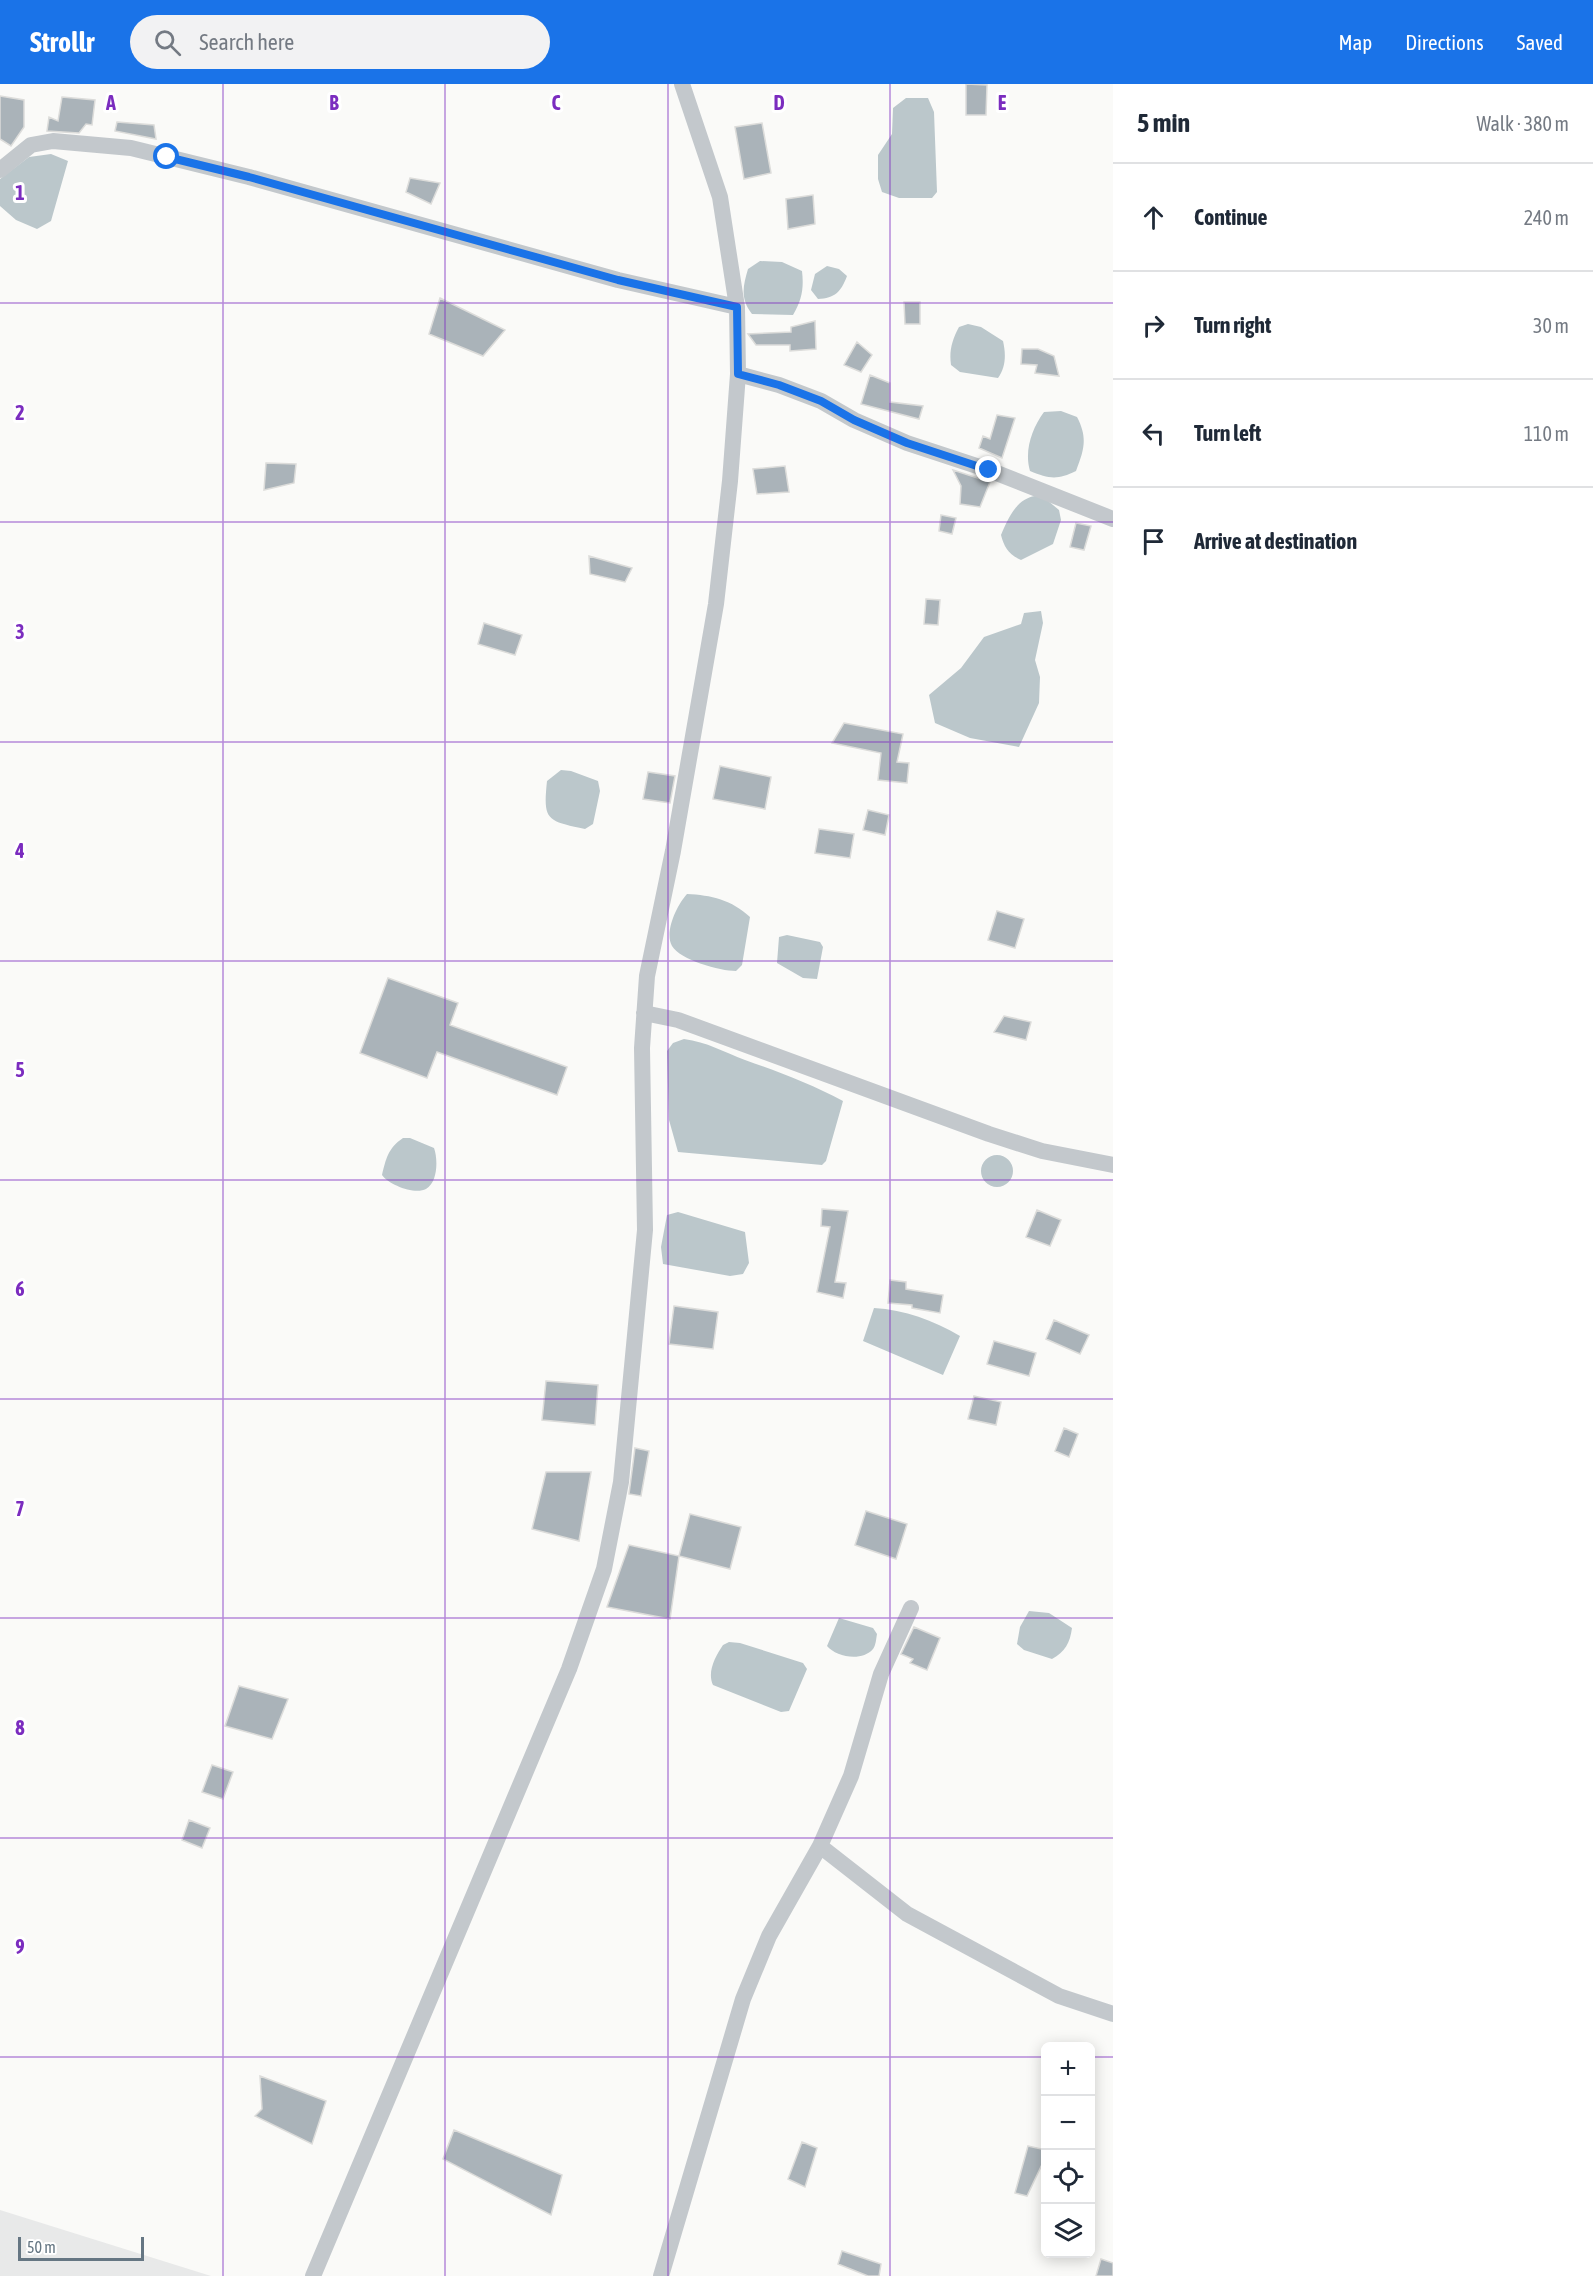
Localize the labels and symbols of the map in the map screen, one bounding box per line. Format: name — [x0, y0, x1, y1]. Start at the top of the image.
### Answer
text: A — [105, 91, 116, 114]
text: B — [329, 91, 339, 114]
text: C — [552, 91, 561, 114]
text: D — [773, 91, 785, 114]
text: E — [998, 91, 1007, 114]
route start — [153, 143, 179, 169]
text: 1 — [15, 181, 25, 204]
text: 2 — [15, 401, 25, 424]
route end — [975, 456, 1001, 482]
text: 3 — [15, 620, 25, 643]
text: 4 — [14, 839, 25, 862]
text: 5 — [15, 1058, 25, 1081]
text: 6 — [15, 1277, 25, 1300]
text: 7 — [15, 1497, 25, 1520]
text: 8 — [15, 1716, 25, 1739]
text: 9 — [15, 1935, 25, 1958]
scale bar — [18, 2234, 144, 2262]

